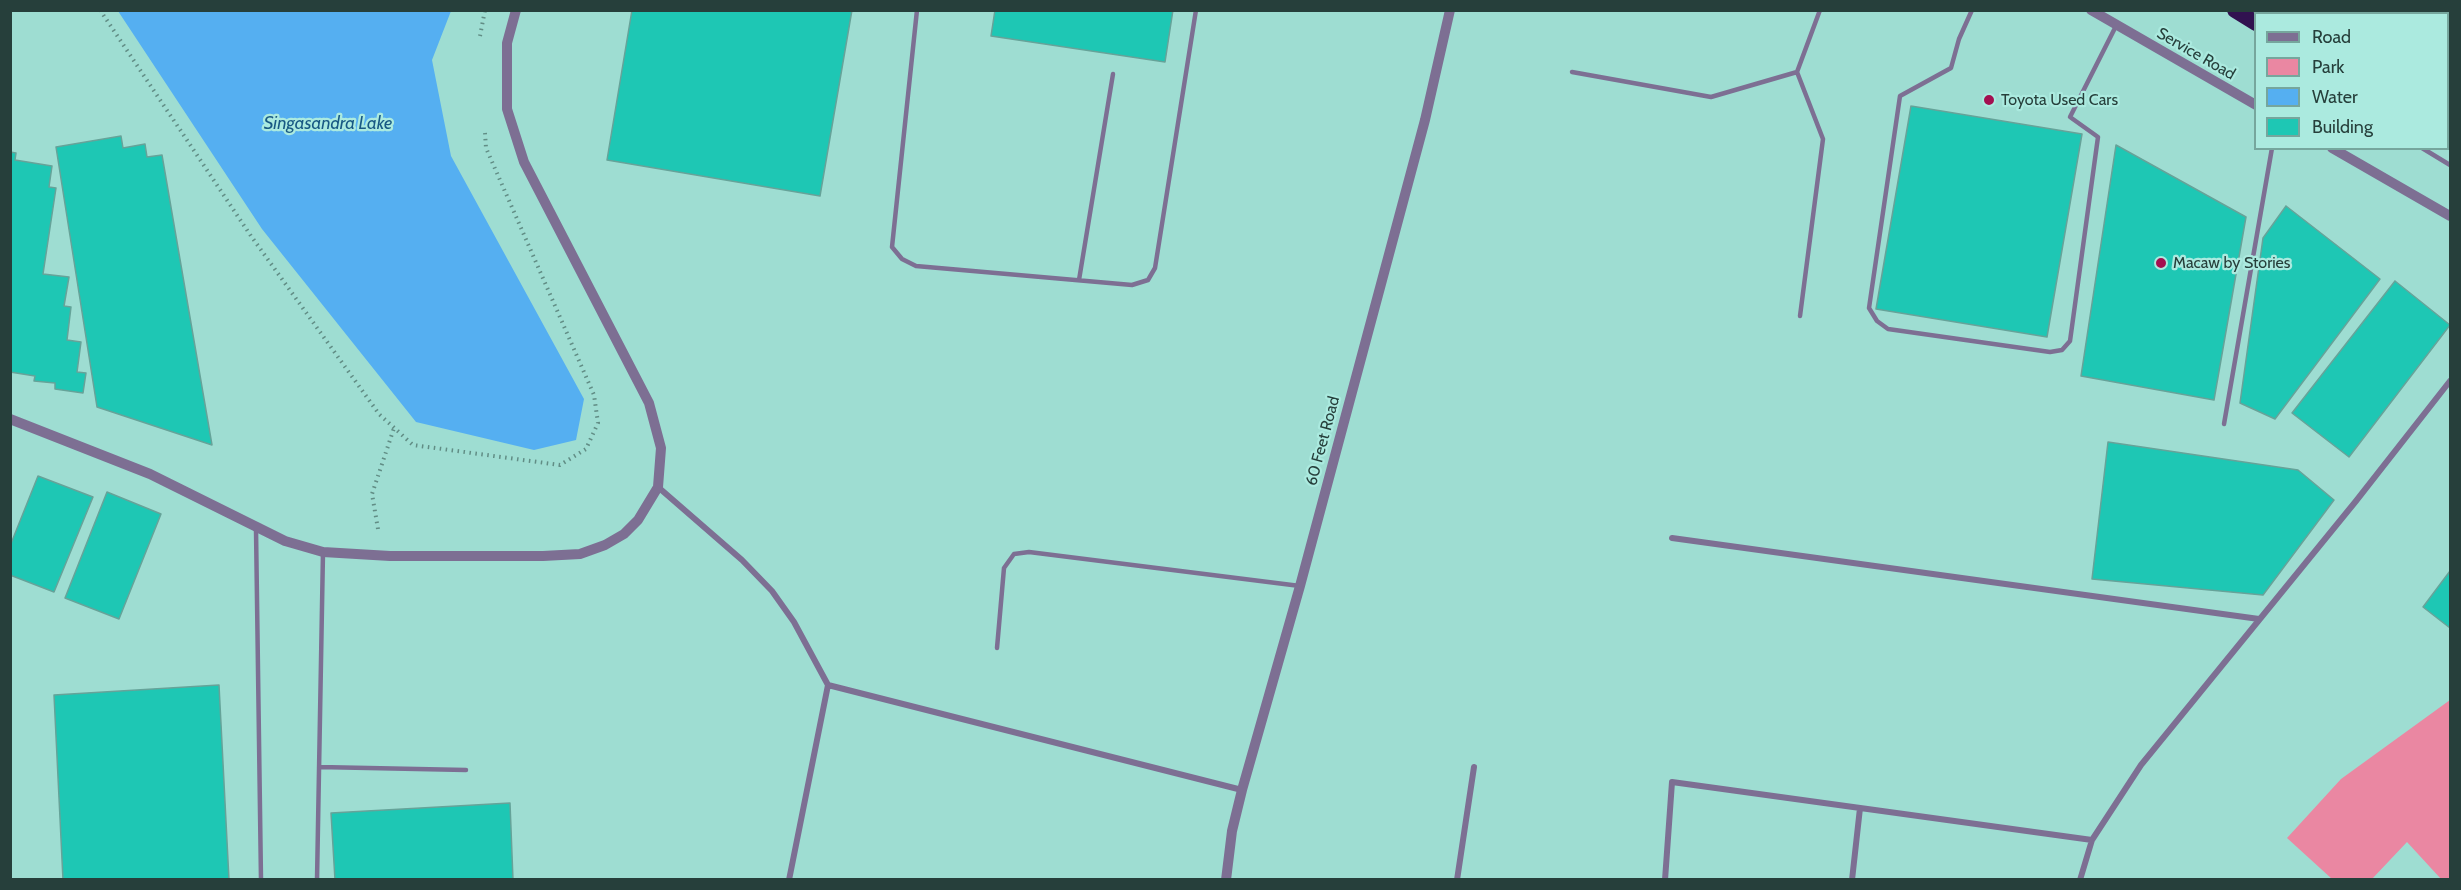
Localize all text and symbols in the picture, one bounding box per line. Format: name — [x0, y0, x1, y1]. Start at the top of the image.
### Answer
legend — [2254, 12, 2449, 150]
street label: Service Road — [2153, 24, 2239, 84]
text: Road — [2312, 26, 2351, 48]
text: Park — [2312, 56, 2344, 78]
text: Water — [2312, 86, 2358, 108]
place label: Toyota Used Cars — [2001, 90, 2118, 110]
marker: Toyota Used Cars — [1982, 93, 1996, 107]
water label: Singasandra Lake — [264, 113, 392, 135]
text: Building — [2312, 116, 2373, 138]
place label: Macaw by Stories — [2173, 253, 2290, 273]
marker: Macaw by Stories — [2154, 256, 2168, 270]
street label: 60 Feet Road — [1302, 394, 1344, 488]

